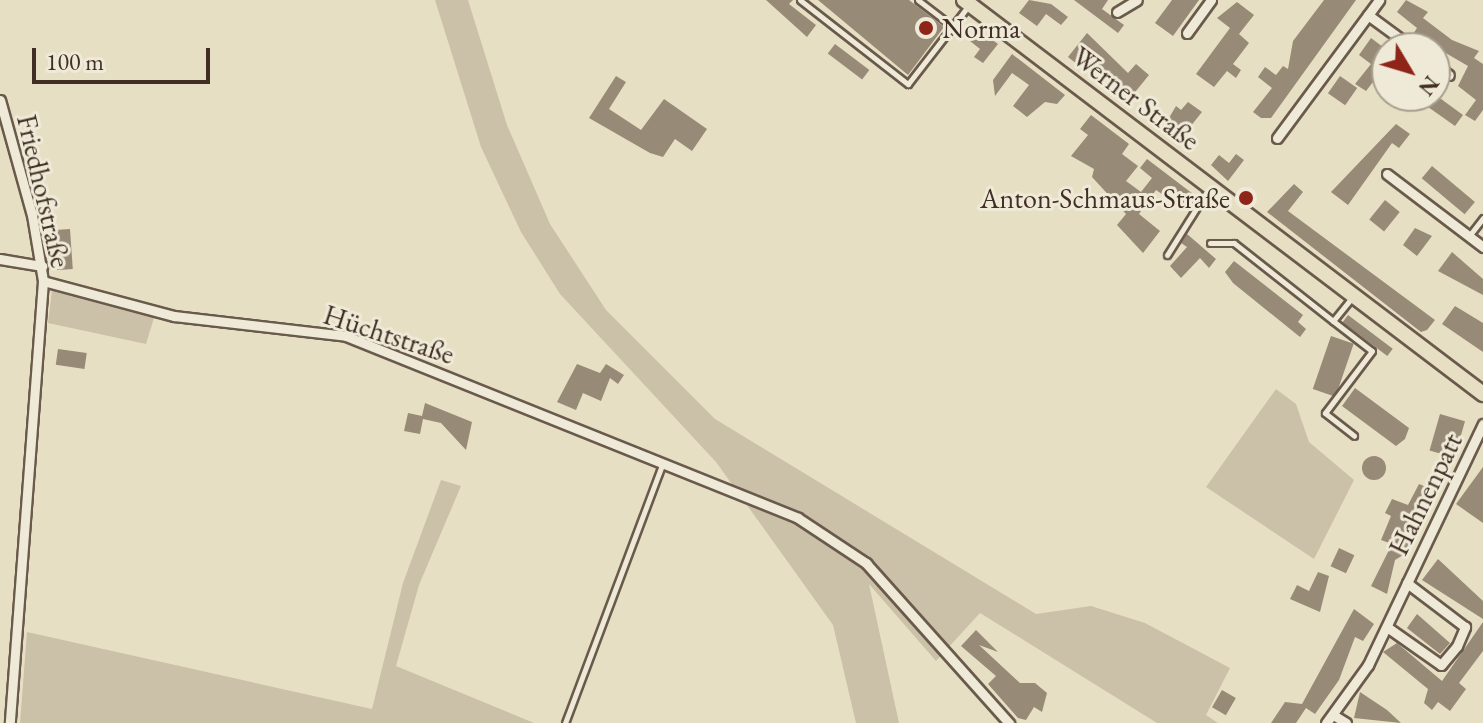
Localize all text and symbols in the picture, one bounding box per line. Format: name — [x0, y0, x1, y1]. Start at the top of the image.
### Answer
place label: Norma — [942, 11, 1020, 45]
marker: Norma — [917, 19, 935, 37]
scale bar — [36, 32, 214, 82]
north arrow — [1371, 32, 1451, 112]
street label: Werner Straße — [1066, 39, 1206, 157]
text: 100 m — [46, 46, 104, 77]
text: N — [1412, 70, 1446, 102]
street label: Friedhofstraße — [10, 111, 78, 271]
place label: Anton-Schmaus-Straße — [980, 181, 1230, 215]
marker: Anton-Schmaus-Straße — [1237, 189, 1255, 207]
street label: Hüchtstraße — [319, 297, 459, 371]
street label: Hahnenpatt — [1381, 428, 1469, 560]

